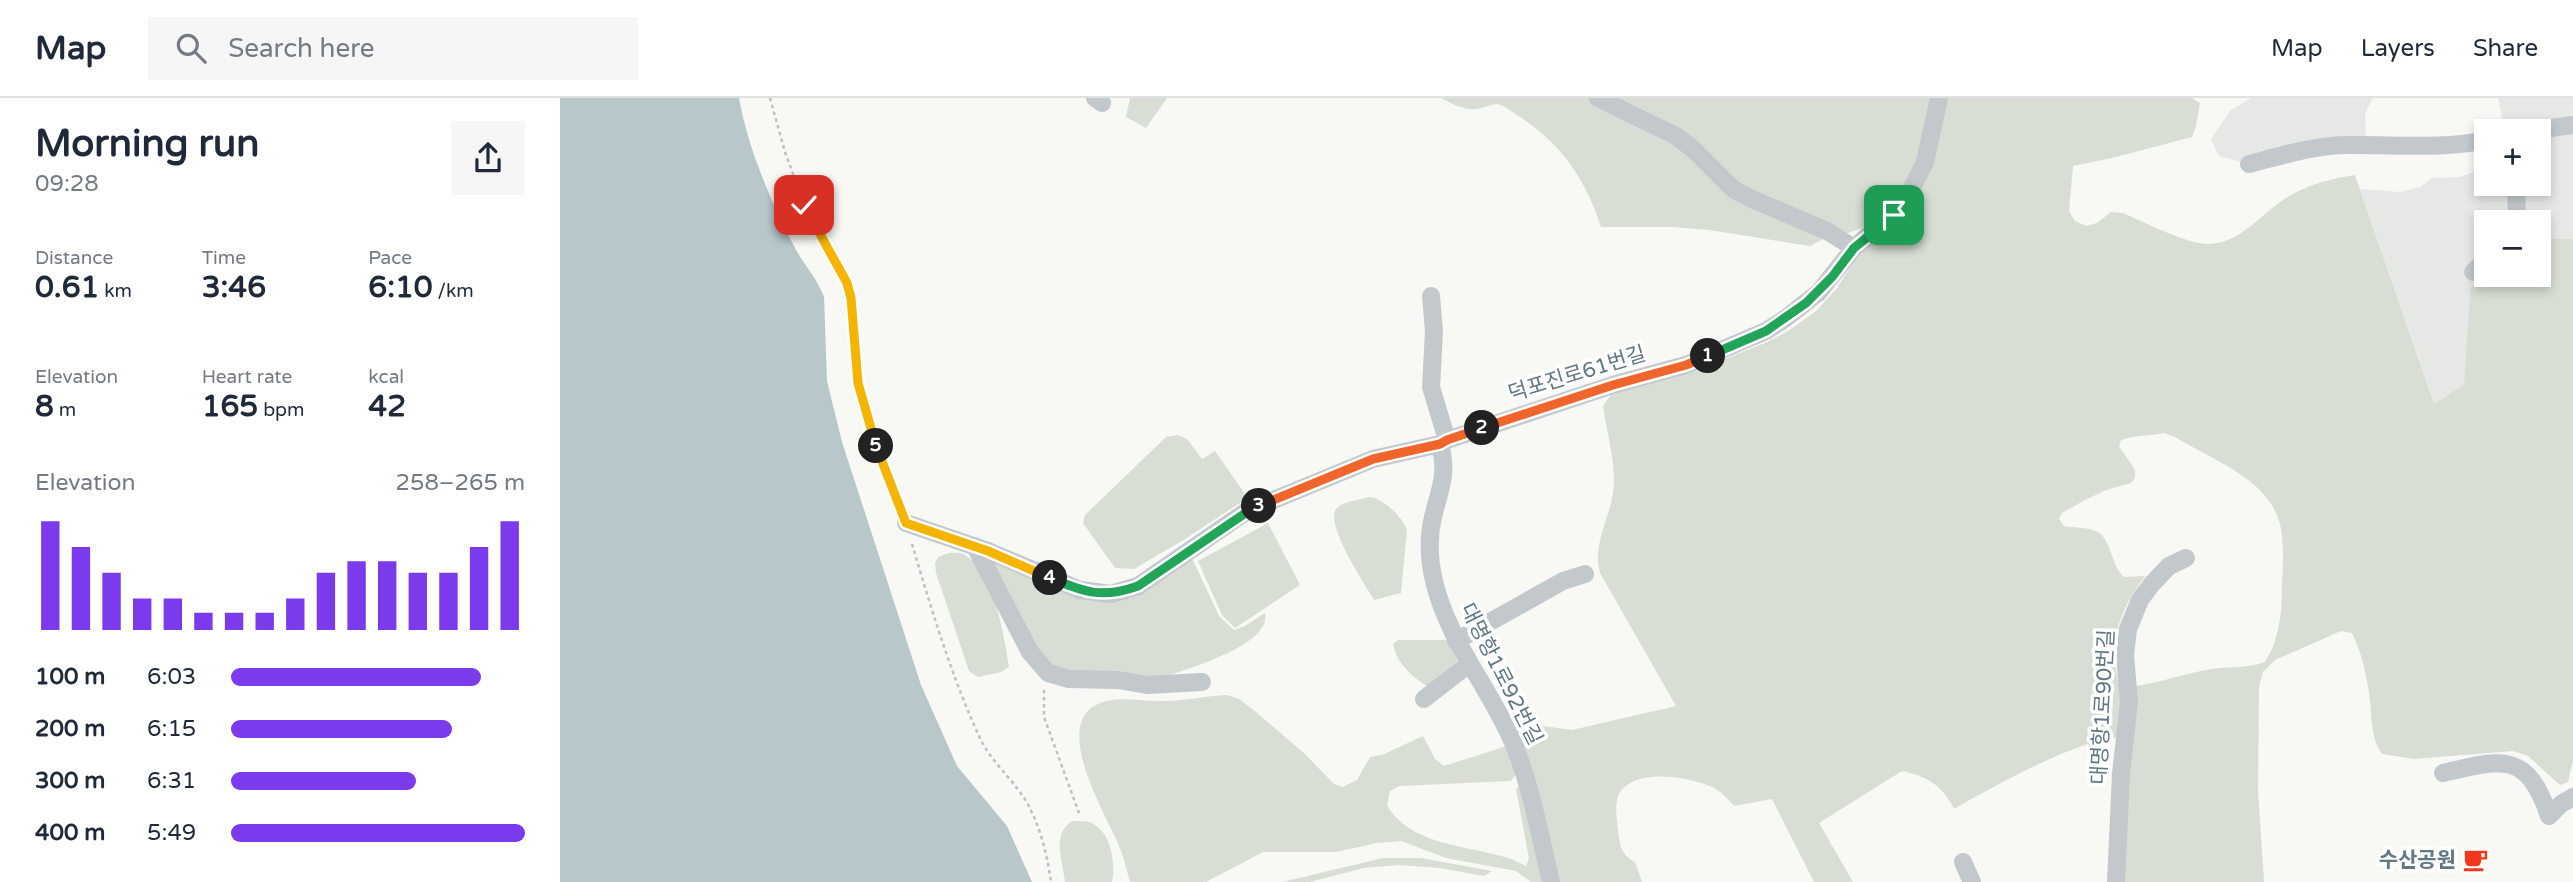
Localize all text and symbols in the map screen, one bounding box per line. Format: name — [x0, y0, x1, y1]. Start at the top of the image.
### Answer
search box — [148, 17, 638, 80]
text: Map — [35, 29, 106, 68]
icon: search — [172, 29, 210, 67]
text: Search here — [228, 33, 374, 64]
text: Map — [2271, 34, 2323, 63]
text: Layers — [2361, 34, 2435, 63]
text: Share — [2473, 34, 2538, 63]
map controls — [2474, 119, 2551, 287]
button: + — [2474, 119, 2551, 196]
text: Morning run — [35, 121, 259, 167]
button: share — [451, 121, 525, 195]
text: 09:28 — [35, 170, 99, 198]
pin — [774, 175, 834, 235]
pin — [1864, 185, 1924, 245]
icon: check — [785, 186, 823, 224]
icon: arrive — [1875, 196, 1913, 234]
button: − — [2474, 210, 2551, 287]
text: Distance — [35, 247, 113, 269]
text: Time — [202, 247, 246, 269]
text: Pace — [368, 247, 412, 269]
text: 0.61 — [35, 269, 99, 306]
text: 3:46 — [202, 269, 266, 306]
text: 6:10 — [368, 269, 433, 306]
text: km — [99, 280, 132, 302]
text: /km — [433, 280, 474, 302]
pin: 1 — [1690, 338, 1726, 374]
street label: 덕포진로61번길 — [1505, 341, 1649, 407]
text: 1 — [1702, 344, 1713, 366]
text: Elevation — [35, 366, 118, 388]
text: Heart rate — [202, 366, 292, 388]
text: kcal — [368, 366, 404, 388]
text: 8 — [35, 388, 54, 425]
text: 165 — [202, 388, 258, 425]
text: 42 — [368, 388, 406, 425]
text: m — [54, 399, 76, 421]
text: bpm — [258, 399, 305, 421]
pin: 2 — [1464, 410, 1500, 446]
text: 2 — [1476, 416, 1487, 438]
pin: 5 — [858, 428, 894, 464]
text: 5 — [870, 434, 881, 456]
text: Elevation — [35, 469, 136, 497]
text: 258–265 m — [396, 469, 525, 497]
pin: 3 — [1242, 488, 1276, 524]
text: 3 — [1253, 494, 1264, 516]
pin: 4 — [1032, 560, 1068, 596]
text: 4 — [1044, 566, 1055, 588]
street label: 대명항1로92번길 — [1455, 599, 1547, 749]
street label: 대명항1로90번길 — [2086, 629, 2120, 785]
text: 100 m — [35, 663, 105, 691]
text: 6:03 — [147, 663, 196, 691]
text: 200 m — [35, 715, 105, 743]
text: 6:15 — [147, 715, 196, 743]
text: 300 m — [35, 767, 105, 795]
text: 6:31 — [147, 767, 196, 795]
text: 400 m — [35, 819, 105, 847]
text: 5:49 — [147, 819, 196, 847]
cafe icon: 수산공원 — [2462, 846, 2490, 874]
place label: 수산공원 — [2379, 848, 2456, 873]

